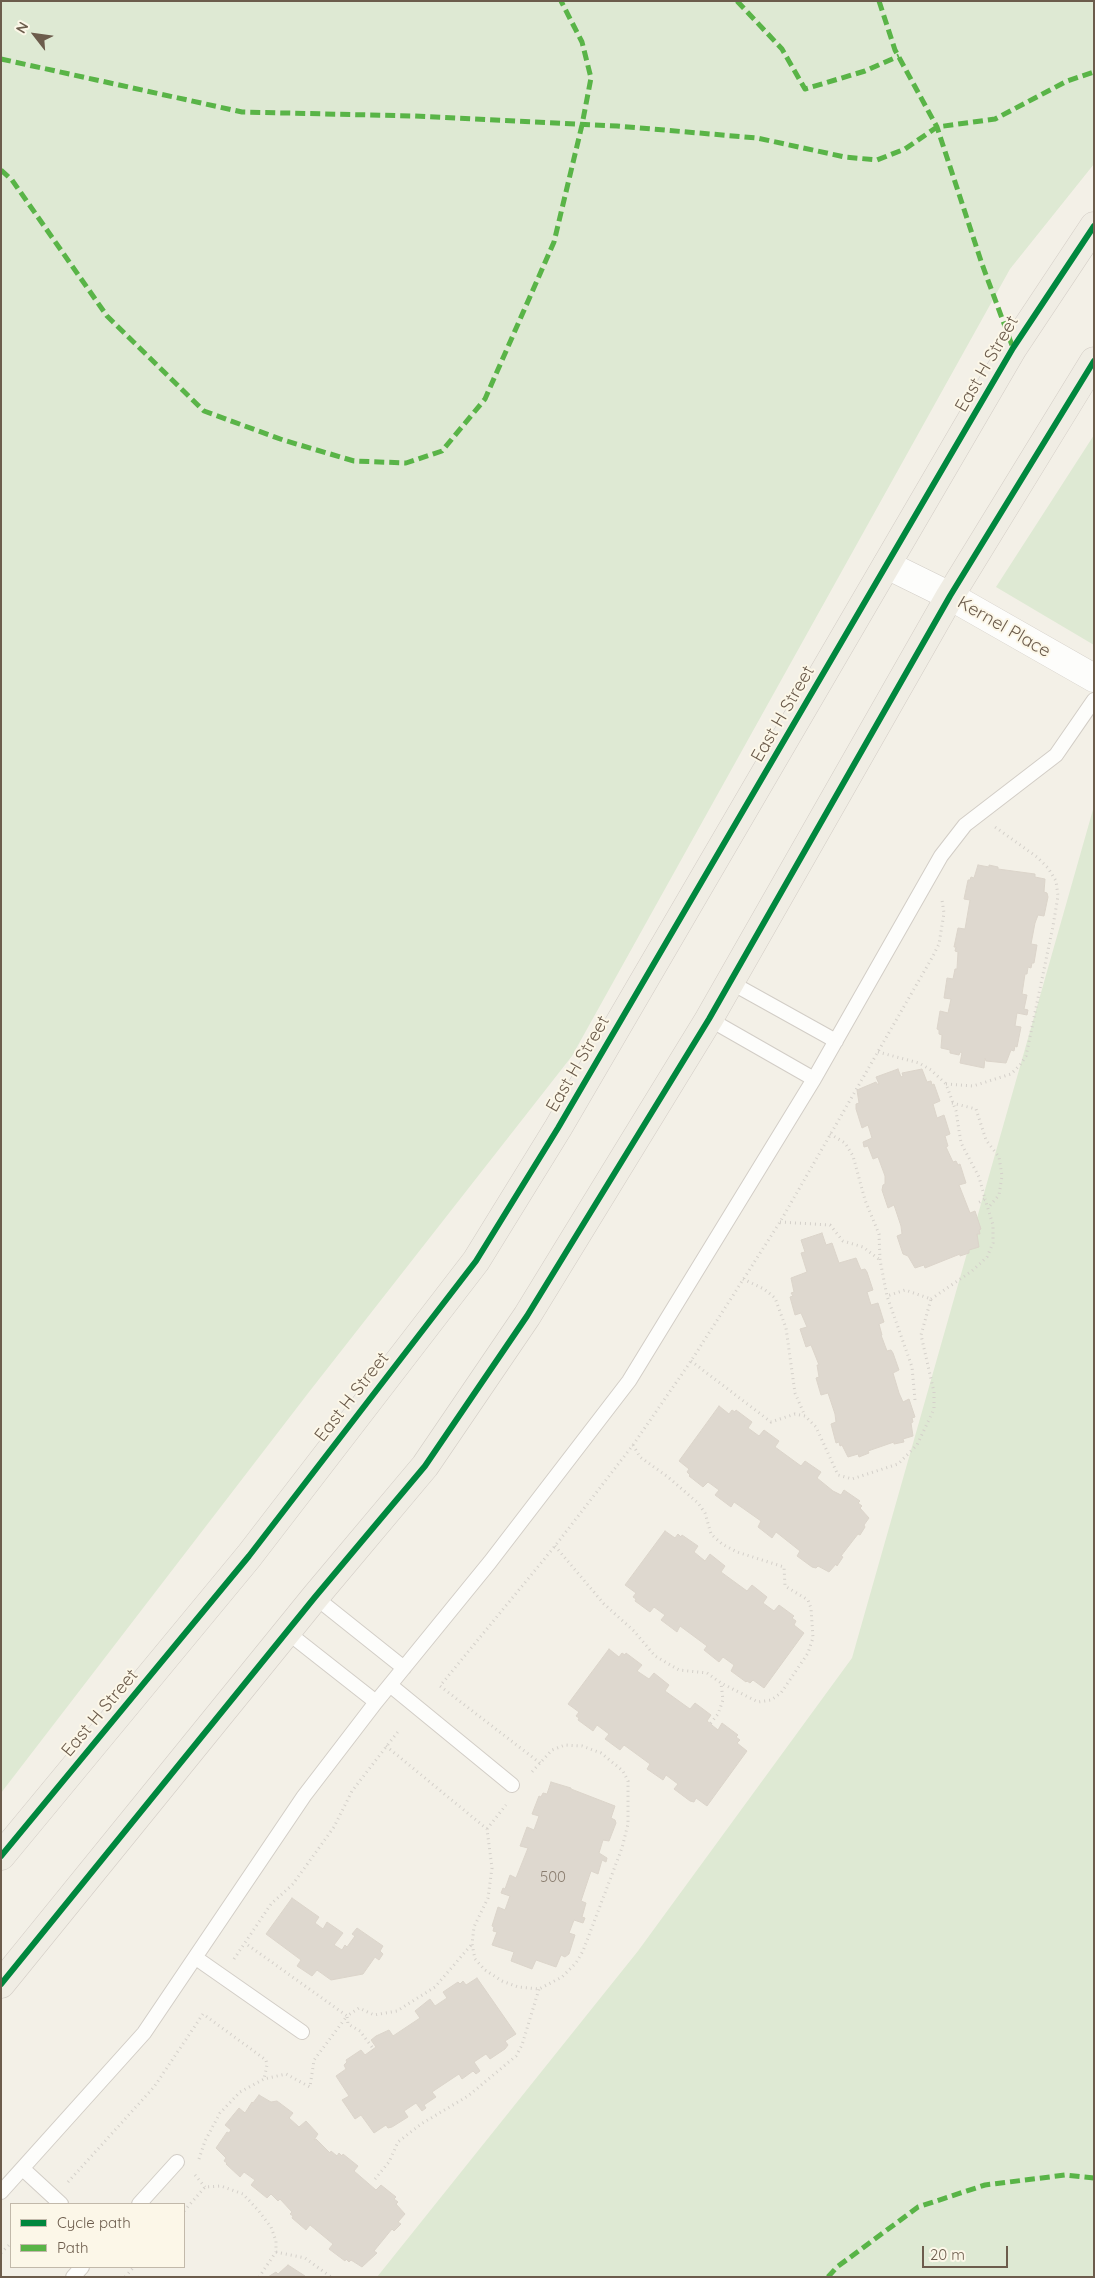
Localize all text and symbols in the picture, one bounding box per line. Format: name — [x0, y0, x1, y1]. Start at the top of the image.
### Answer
north arrow — [10, 10, 60, 60]
text: N — [12, 19, 32, 36]
street label: East H Street — [951, 312, 1023, 416]
street label: Kernel Place — [954, 592, 1054, 662]
street label: East H Street — [747, 662, 819, 766]
street label: East H Street — [542, 1012, 614, 1116]
street label: East H Street — [310, 1348, 394, 1446]
street label: East H Street — [57, 1665, 143, 1761]
house number: 500 — [540, 1868, 566, 1886]
legend — [10, 2203, 185, 2268]
text: Cycle path — [57, 2213, 131, 2232]
scale bar — [925, 2236, 1011, 2268]
text: Path — [57, 2238, 89, 2257]
text: 20 m — [930, 2245, 965, 2264]

